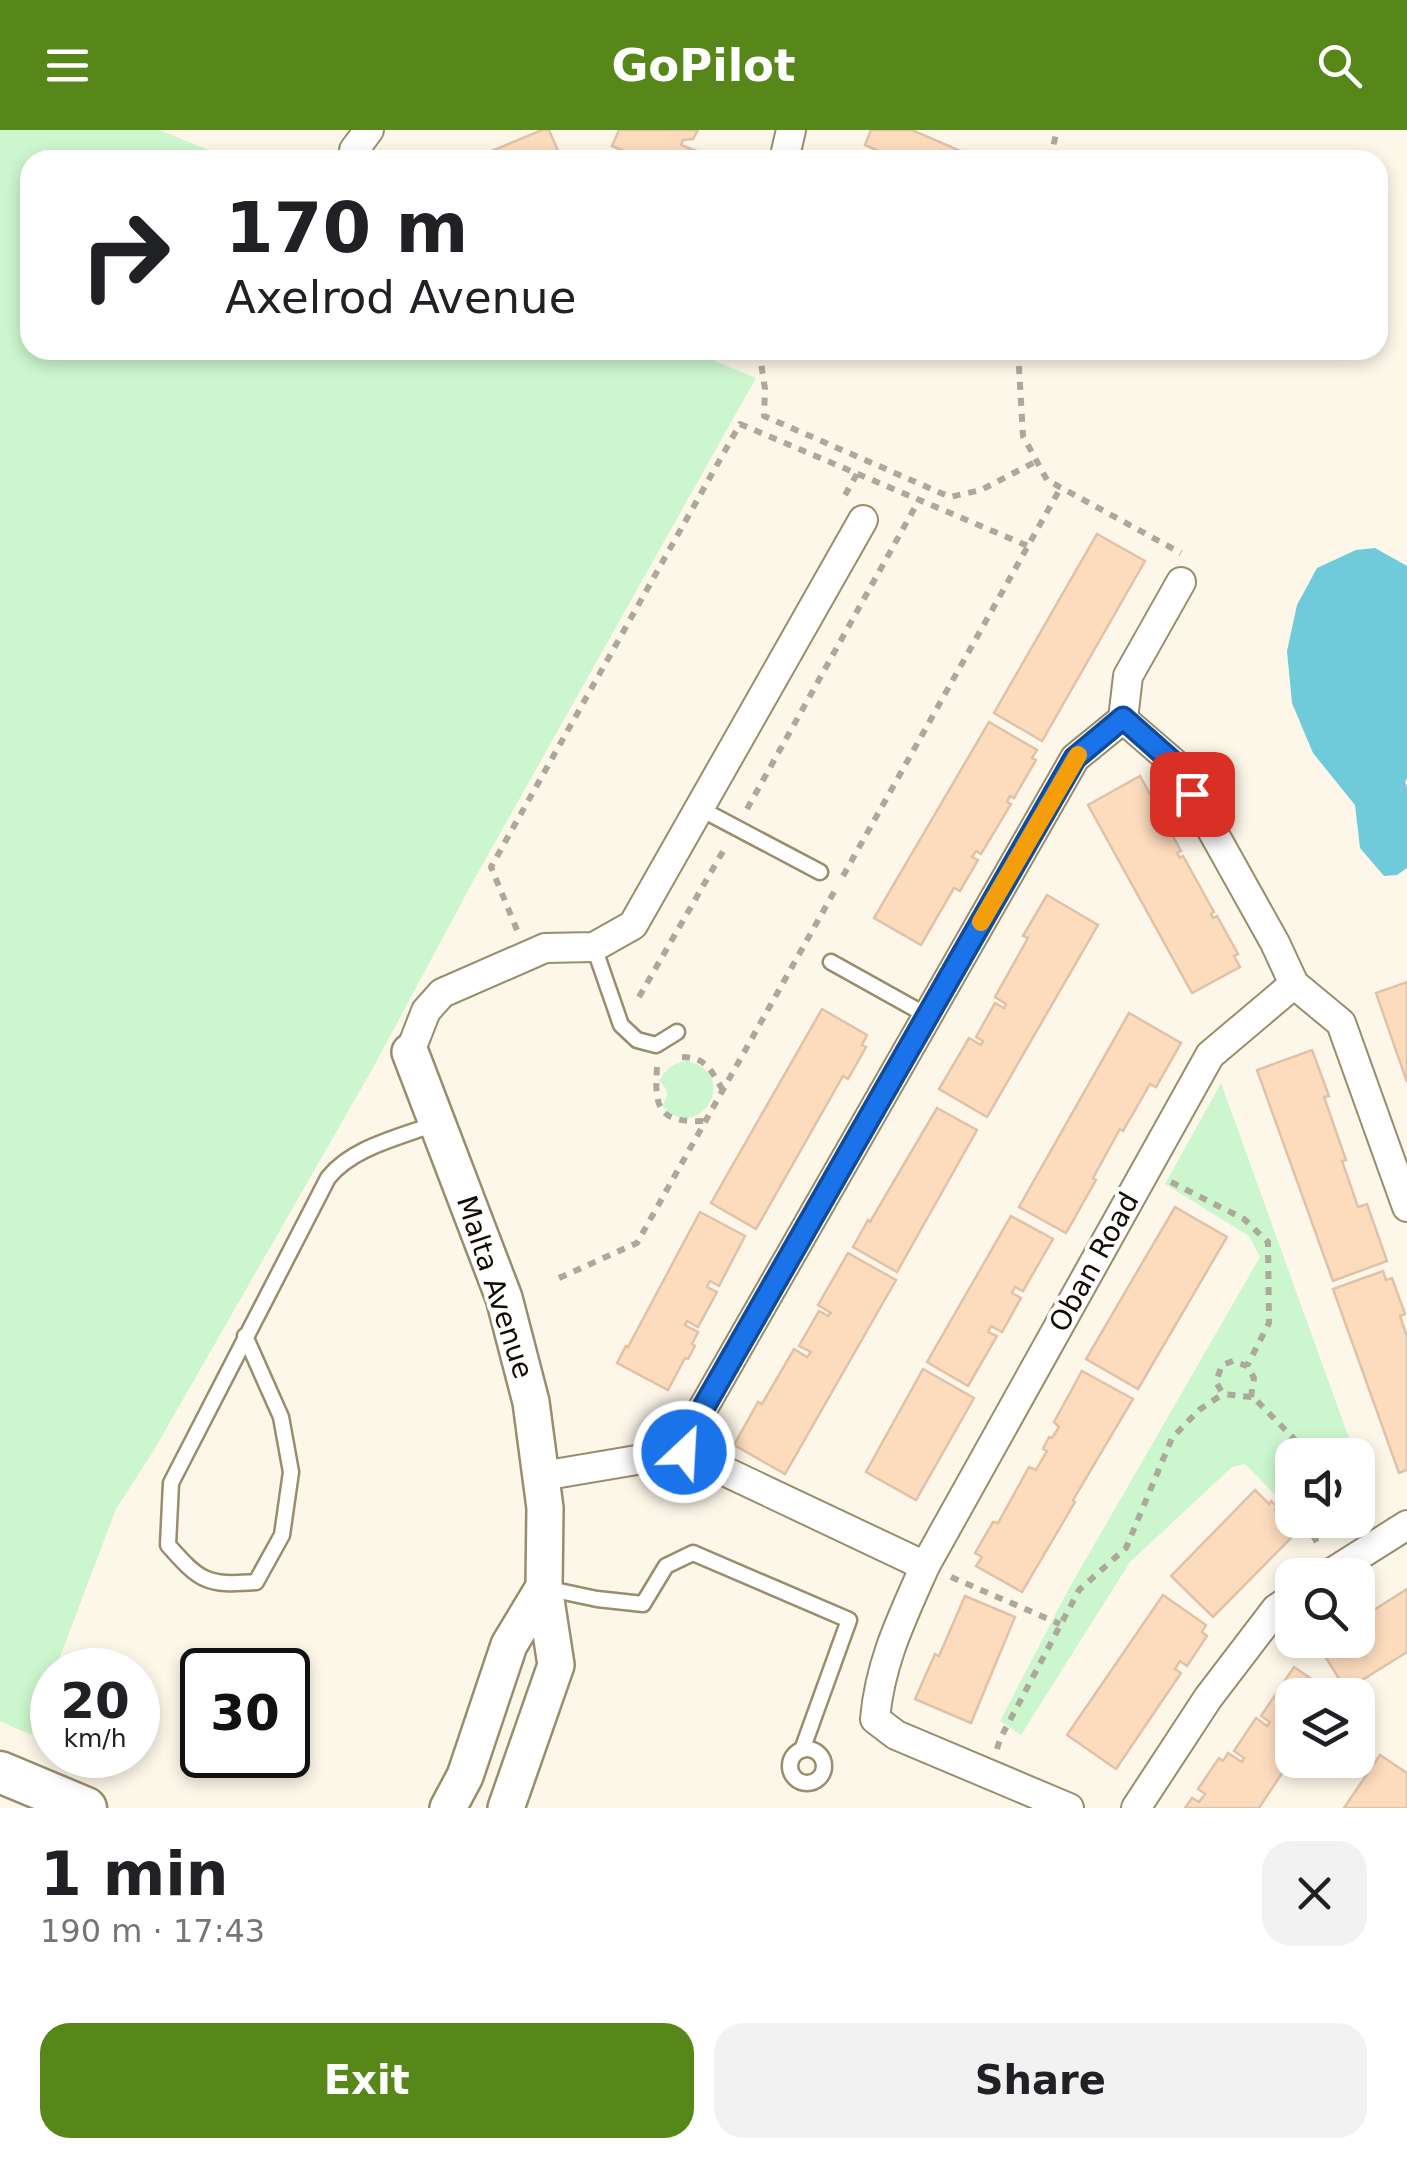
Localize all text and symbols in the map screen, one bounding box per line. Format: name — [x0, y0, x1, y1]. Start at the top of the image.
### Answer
icon: menu — [40, 38, 95, 93]
icon: search — [1312, 38, 1367, 93]
text: GoPilot — [611, 39, 796, 92]
text: 170 m — [225, 187, 468, 269]
icon: right — [60, 190, 190, 320]
text: Axelrod Avenue — [225, 271, 576, 324]
pin — [1150, 752, 1235, 837]
icon: arrive — [1165, 767, 1220, 822]
street label: Oban Road — [1042, 1187, 1146, 1337]
street label: Malta Avenue — [450, 1191, 540, 1383]
position arrow — [632, 1400, 736, 1504]
map controls — [1275, 1438, 1375, 1778]
button: sound — [1275, 1438, 1375, 1538]
button: search — [1275, 1558, 1375, 1658]
speed limit sign: 30 — [180, 1648, 310, 1778]
text: 20 — [60, 1672, 130, 1730]
button: layers — [1275, 1678, 1375, 1778]
text: km/h — [63, 1724, 127, 1753]
text: 1 min — [40, 1839, 228, 1909]
button: close — [1262, 1841, 1367, 1946]
text: 190 m · 17:43 — [40, 1912, 265, 1950]
button: Exit — [40, 2023, 694, 2138]
button: Share — [714, 2023, 1367, 2138]

